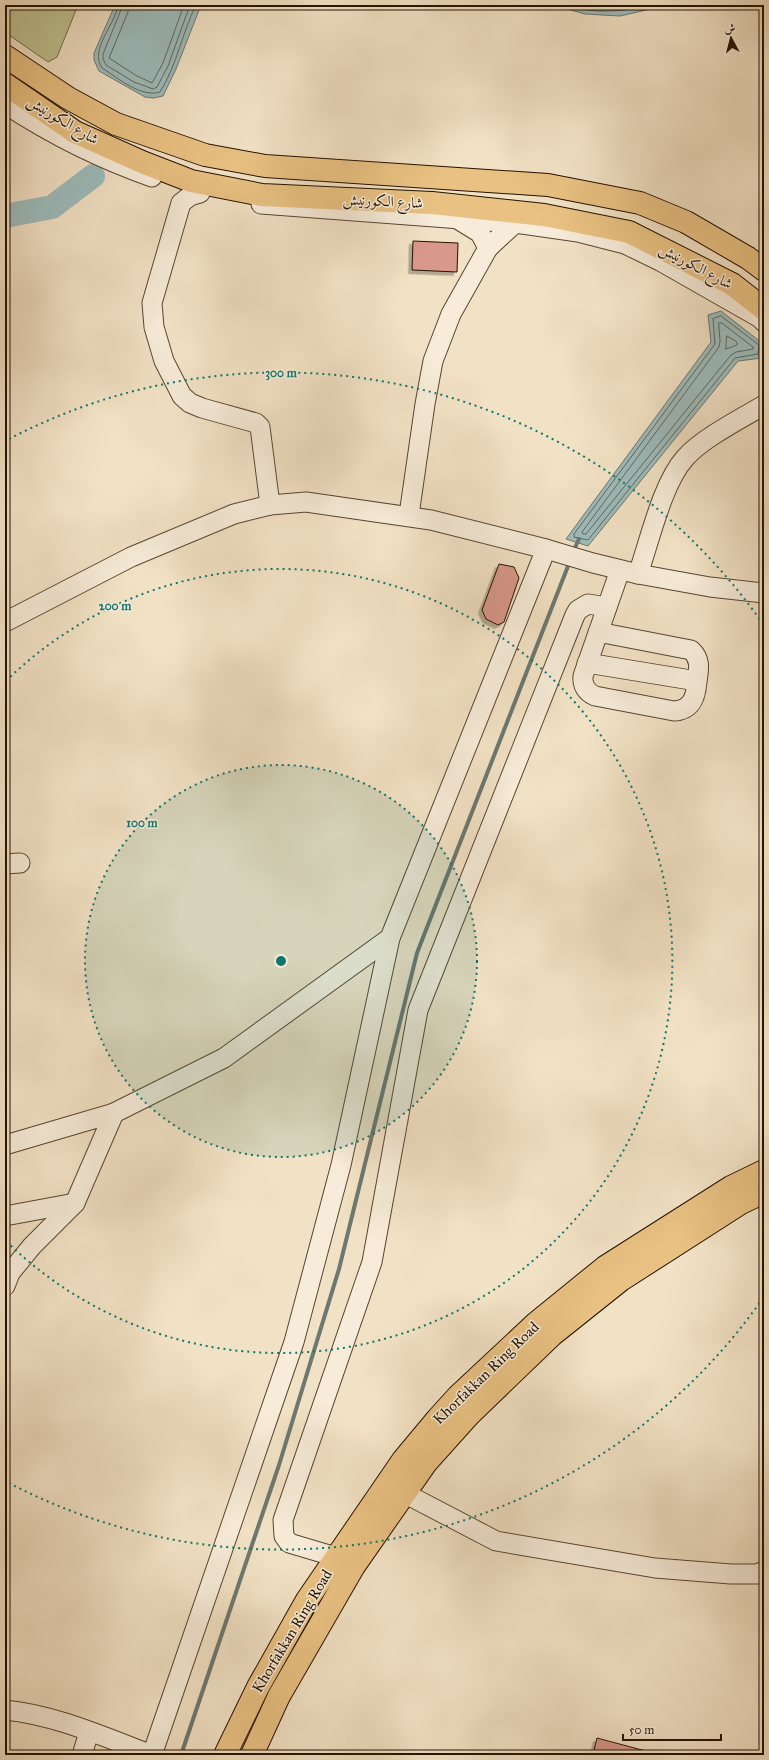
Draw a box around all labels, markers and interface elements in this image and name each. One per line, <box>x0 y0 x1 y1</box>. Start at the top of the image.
north arrow <box>711 18 751 58</box>
text: ش <box>724 21 736 36</box>
street label: شارع الكورنيش <box>22 92 102 152</box>
street label: شارع الكورنيش <box>342 190 424 216</box>
street label: شارع الكورنيش <box>654 239 736 296</box>
text: 300 m <box>265 366 298 381</box>
text: 200 m <box>99 599 132 613</box>
text: 100 m <box>126 816 159 830</box>
centre of rings <box>274 954 288 968</box>
street label: Khorfakkan Ring Road <box>429 1318 543 1428</box>
street label: Khorfakkan Ring Road <box>248 1566 336 1696</box>
scale bar <box>623 1716 721 1742</box>
text: 50 m <box>629 1723 654 1737</box>

